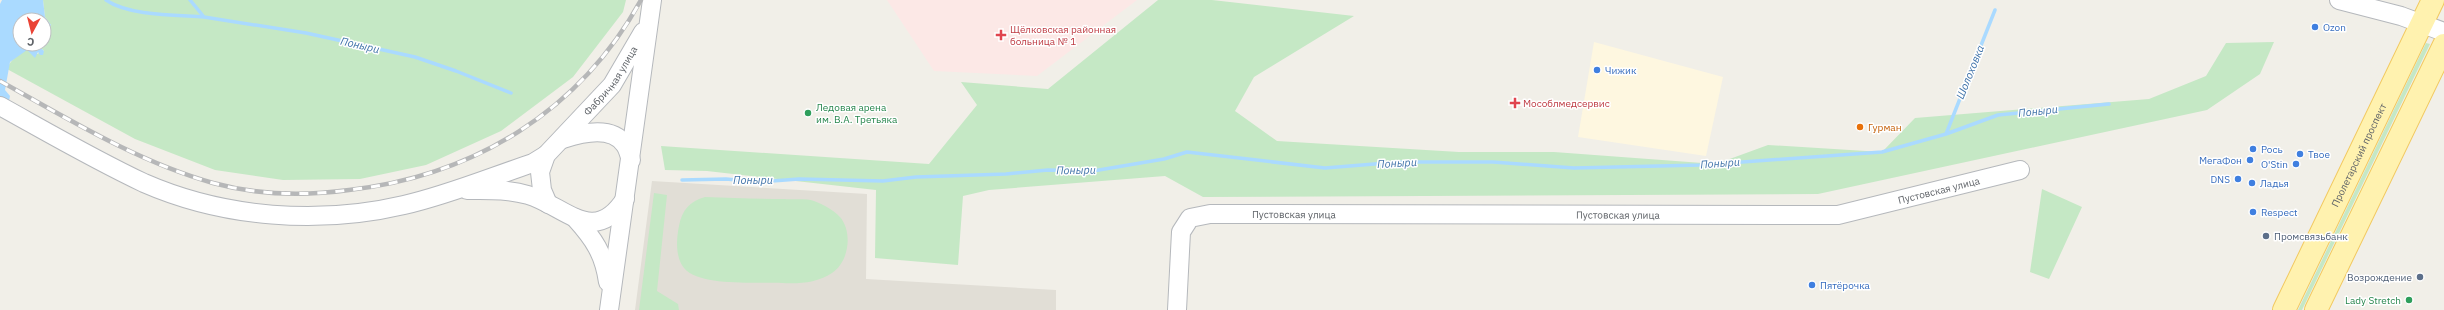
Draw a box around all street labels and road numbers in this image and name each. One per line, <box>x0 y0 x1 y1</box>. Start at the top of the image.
street label: Фабричная улица <box>580 43 640 118</box>
street label: Пролетарский проспект <box>2328 101 2389 209</box>
street label: Пустовская улица <box>1897 174 1982 206</box>
street label: Пустовская улица <box>1252 208 1336 221</box>
street label: Пустовская улица <box>1576 208 1660 221</box>

